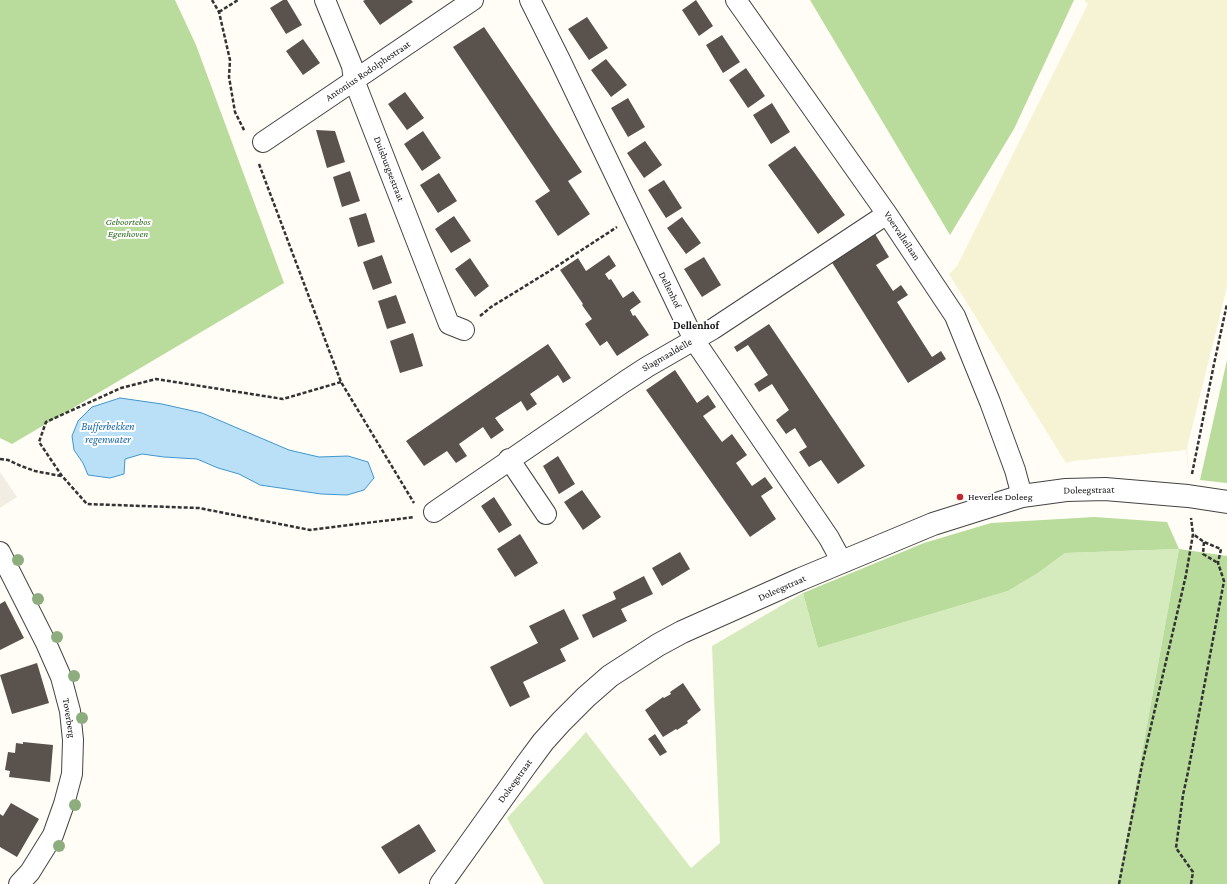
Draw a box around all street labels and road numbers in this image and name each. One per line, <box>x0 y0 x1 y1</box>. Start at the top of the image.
street label: Antonius Rodolphestraat <box>323 38 413 104</box>
street label: Duisburgsestraat <box>371 135 407 203</box>
street label: Voervalleilaan <box>881 209 923 263</box>
street label: Dellenhof <box>656 270 684 310</box>
street label: Slagmaaldelle <box>640 336 694 374</box>
street label: Doleegstraat <box>1063 484 1115 496</box>
street label: Doleegstraat <box>756 572 808 604</box>
street label: Toverberg <box>60 697 78 739</box>
street label: Doleegstraat <box>495 757 535 805</box>

